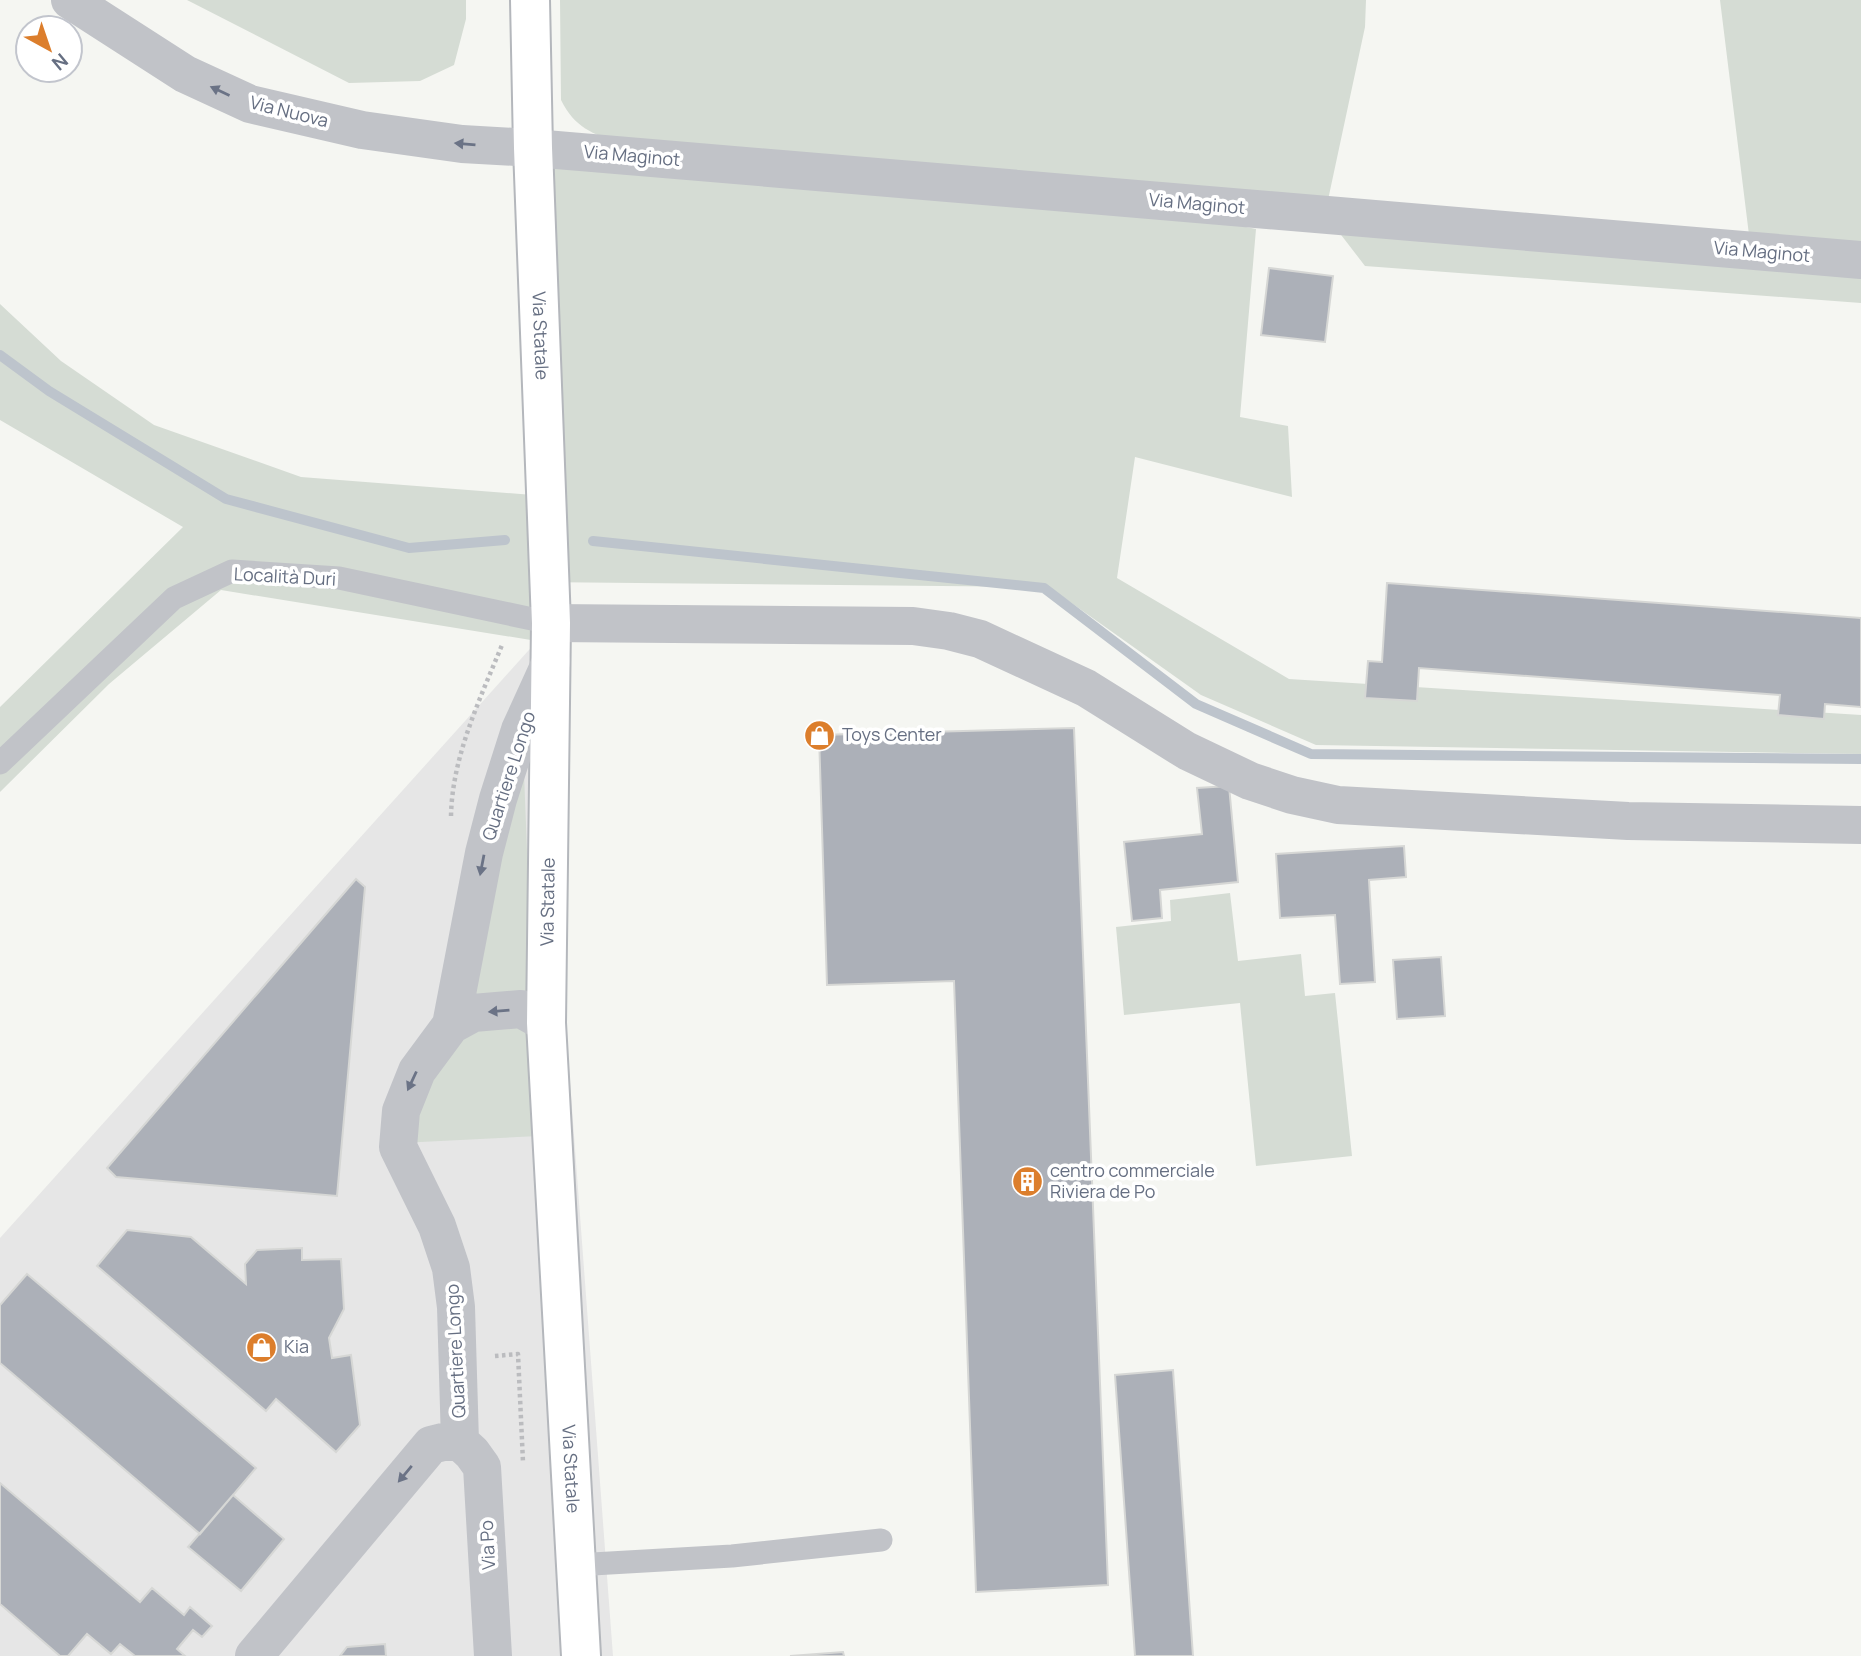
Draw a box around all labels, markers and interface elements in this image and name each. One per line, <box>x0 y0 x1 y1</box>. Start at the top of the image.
north arrow <box>14 14 84 84</box>
text: N <box>46 48 74 76</box>
one-way arrow <box>210 85 230 96</box>
street label: Via Nuova <box>247 90 331 132</box>
one-way arrow <box>454 138 476 149</box>
street label: Via Maginot <box>583 139 681 171</box>
street label: Via Maginot <box>1148 187 1246 219</box>
street label: Via Maginot <box>1713 235 1811 267</box>
street label: Via Statale <box>527 291 555 381</box>
street label: Località Duri <box>233 561 337 591</box>
street label: Quartiere Longo <box>476 708 540 843</box>
shop icon: Toys Center <box>802 718 836 752</box>
place label: Toys Center <box>842 722 942 746</box>
one-way arrow <box>476 854 487 876</box>
street label: Via Statale <box>534 858 560 946</box>
one-way arrow <box>488 1006 510 1017</box>
one-way arrow <box>407 1071 418 1091</box>
place label: centro commerciale Riviera de Po <box>1050 1158 1215 1203</box>
building icon: centro commerciale Riviera de Po <box>1010 1164 1044 1198</box>
street label: Quartiere Longo <box>440 1283 471 1419</box>
shop icon: Kia <box>244 1330 278 1364</box>
place label: Kia <box>284 1334 309 1358</box>
street label: Via Statale <box>557 1424 586 1514</box>
one-way arrow <box>398 1466 413 1483</box>
street label: Via Po <box>474 1520 500 1571</box>

